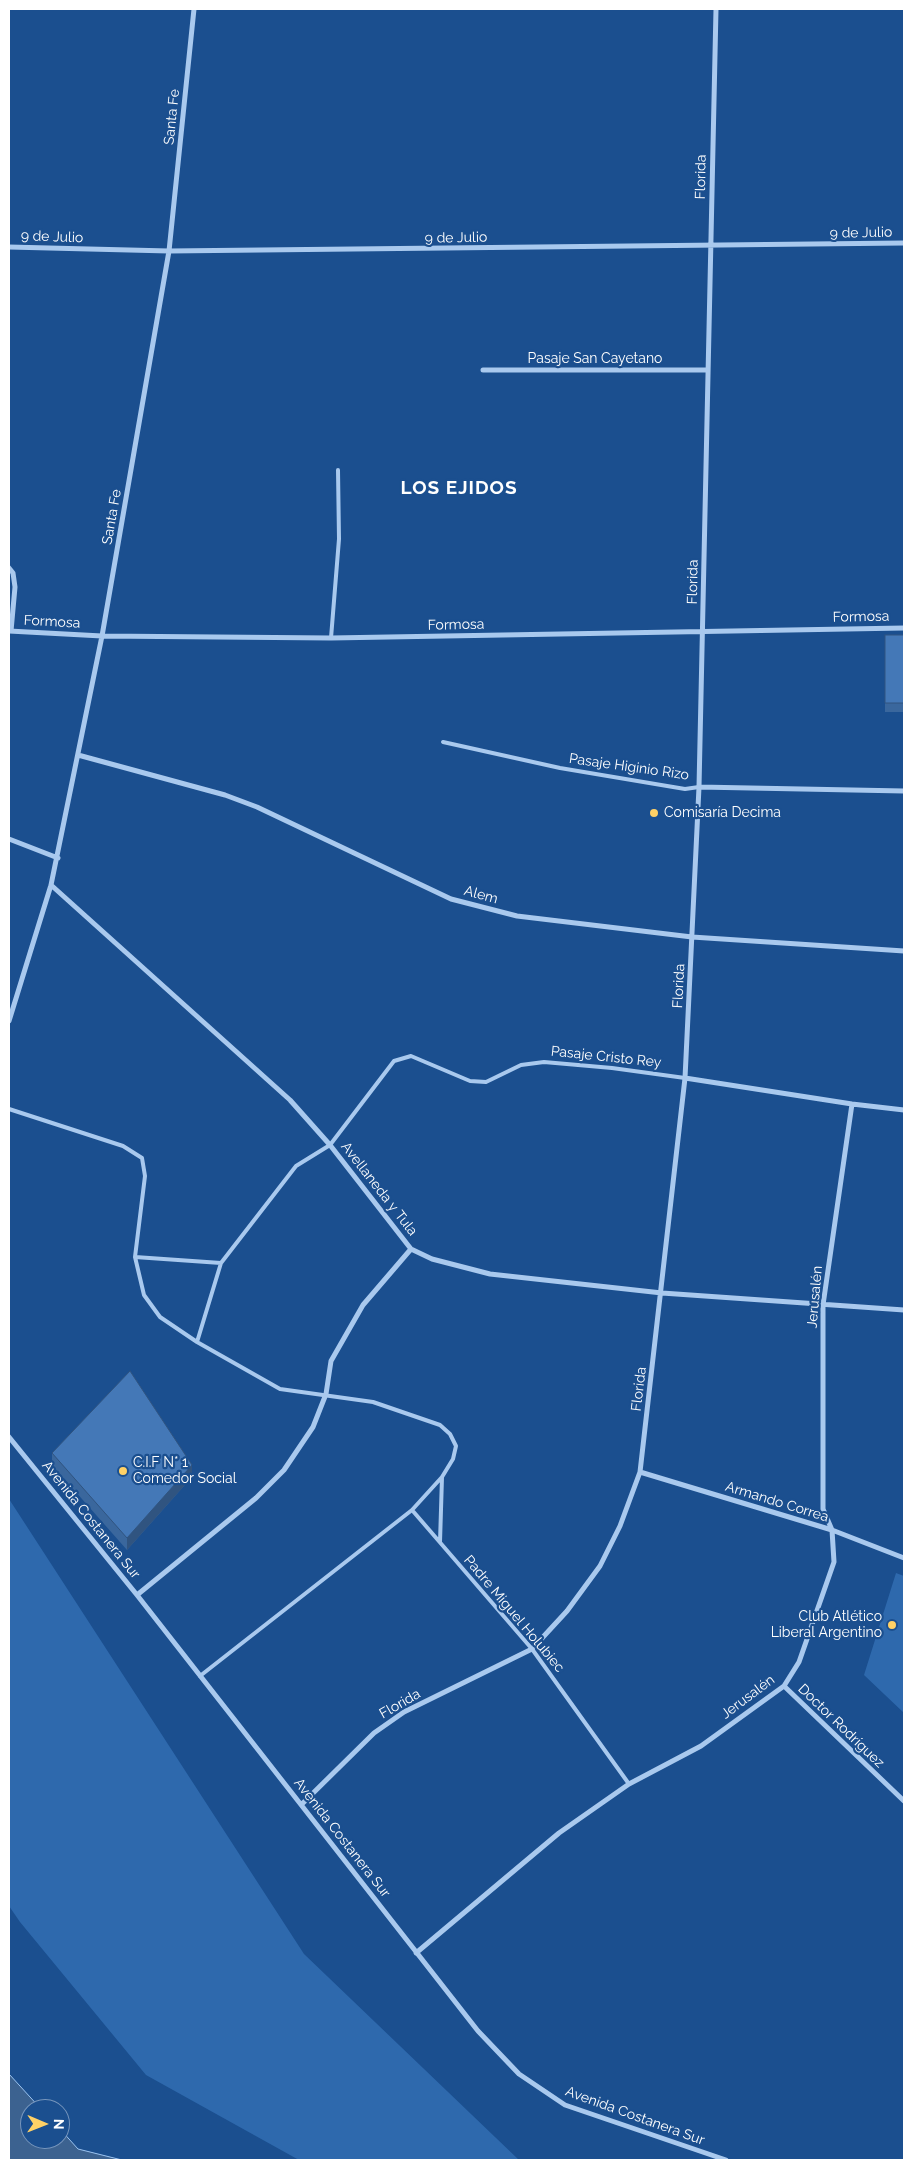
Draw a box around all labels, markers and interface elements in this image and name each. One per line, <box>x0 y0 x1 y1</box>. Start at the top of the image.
street label: Santa Fe <box>161 88 183 146</box>
street label: Florida <box>692 155 710 199</box>
street label: 9 de Julio <box>830 224 892 242</box>
street label: 9 de Julio <box>21 228 83 246</box>
street label: 9 de Julio <box>425 229 487 247</box>
street label: Pasaje San Cayetano <box>528 351 662 367</box>
district label: LOS EJIDOS <box>399 477 519 499</box>
street label: Santa Fe <box>99 488 125 546</box>
street label: Florida <box>684 560 702 604</box>
street label: Formosa <box>833 608 889 626</box>
street label: Formosa <box>23 612 81 632</box>
street label: Formosa <box>428 616 484 634</box>
street label: Pasaje Higinio Rizo <box>568 750 690 784</box>
place label: Comisaría Decima <box>664 805 781 821</box>
marker: Comisaría Decima <box>648 807 660 819</box>
street label: Alem <box>462 882 500 908</box>
street label: Florida <box>669 963 689 1009</box>
street label: Pasaje Cristo Rey <box>550 1043 662 1071</box>
street label: Avellaneda y Tula <box>337 1139 421 1239</box>
street label: Jerusalén <box>804 1265 826 1329</box>
street label: Florida <box>628 1366 650 1412</box>
place label: C.I.F N* 1 Comedor Social <box>133 1455 237 1488</box>
street label: Avenida Costanera Sur <box>38 1458 144 1582</box>
marker: C.I.F N* 1 Comedor Social <box>117 1465 129 1477</box>
street label: Armando Correa <box>723 1478 831 1526</box>
street label: Padre Miguel Holubiec <box>460 1552 568 1676</box>
place label: Club Atlético Liberal Argentino <box>771 1609 882 1641</box>
marker: Club Atlético Liberal Argentino <box>886 1619 898 1631</box>
street label: Jerusalén <box>718 1671 778 1723</box>
street label: Doctor Rodríguez <box>794 1681 888 1771</box>
street label: Florida <box>376 1686 424 1722</box>
street label: Avenida Costanera Sur <box>290 1775 394 1901</box>
street label: Avenida Costanera Sur <box>563 2083 707 2149</box>
north arrow <box>20 2099 70 2149</box>
text: N <box>51 2119 67 2130</box>

